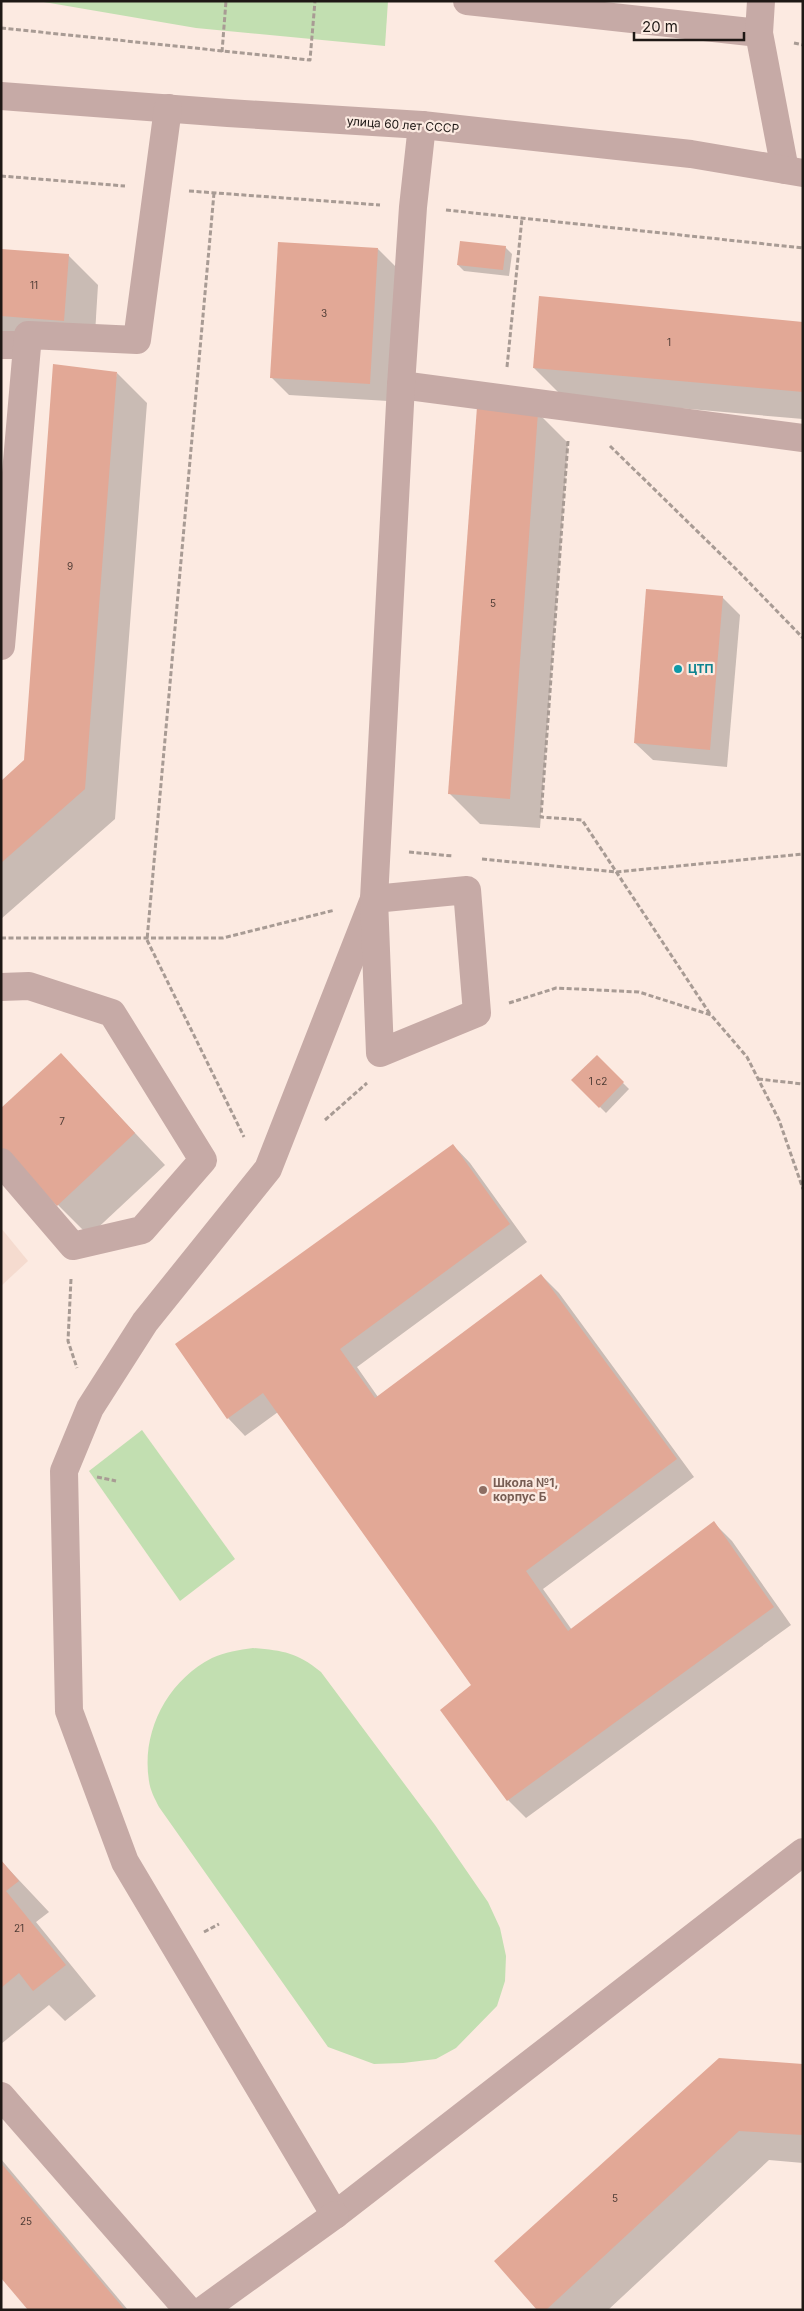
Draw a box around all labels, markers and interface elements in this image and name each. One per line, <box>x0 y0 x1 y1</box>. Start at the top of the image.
scale bar <box>634 10 744 42</box>
text: 20 m <box>642 17 678 36</box>
street label: улица 60 лет СССР <box>346 113 460 136</box>
house number: 11 <box>30 279 38 291</box>
house number: 3 <box>321 307 327 319</box>
house number: 1 <box>667 336 671 348</box>
house number: 9 <box>67 560 73 572</box>
house number: 5 <box>490 597 496 609</box>
place label: ЦТП <box>688 661 713 676</box>
marker: ЦТП <box>672 663 684 675</box>
house number: 1 с2 <box>589 1075 607 1087</box>
house number: 7 <box>59 1115 65 1127</box>
place label: Школа №1, корпус Б <box>493 1475 558 1504</box>
marker: Школа №1, корпус Б <box>477 1484 489 1496</box>
house number: 21 <box>14 1922 24 1934</box>
house number: 5 <box>612 2192 618 2204</box>
house number: 25 <box>20 2215 32 2227</box>

